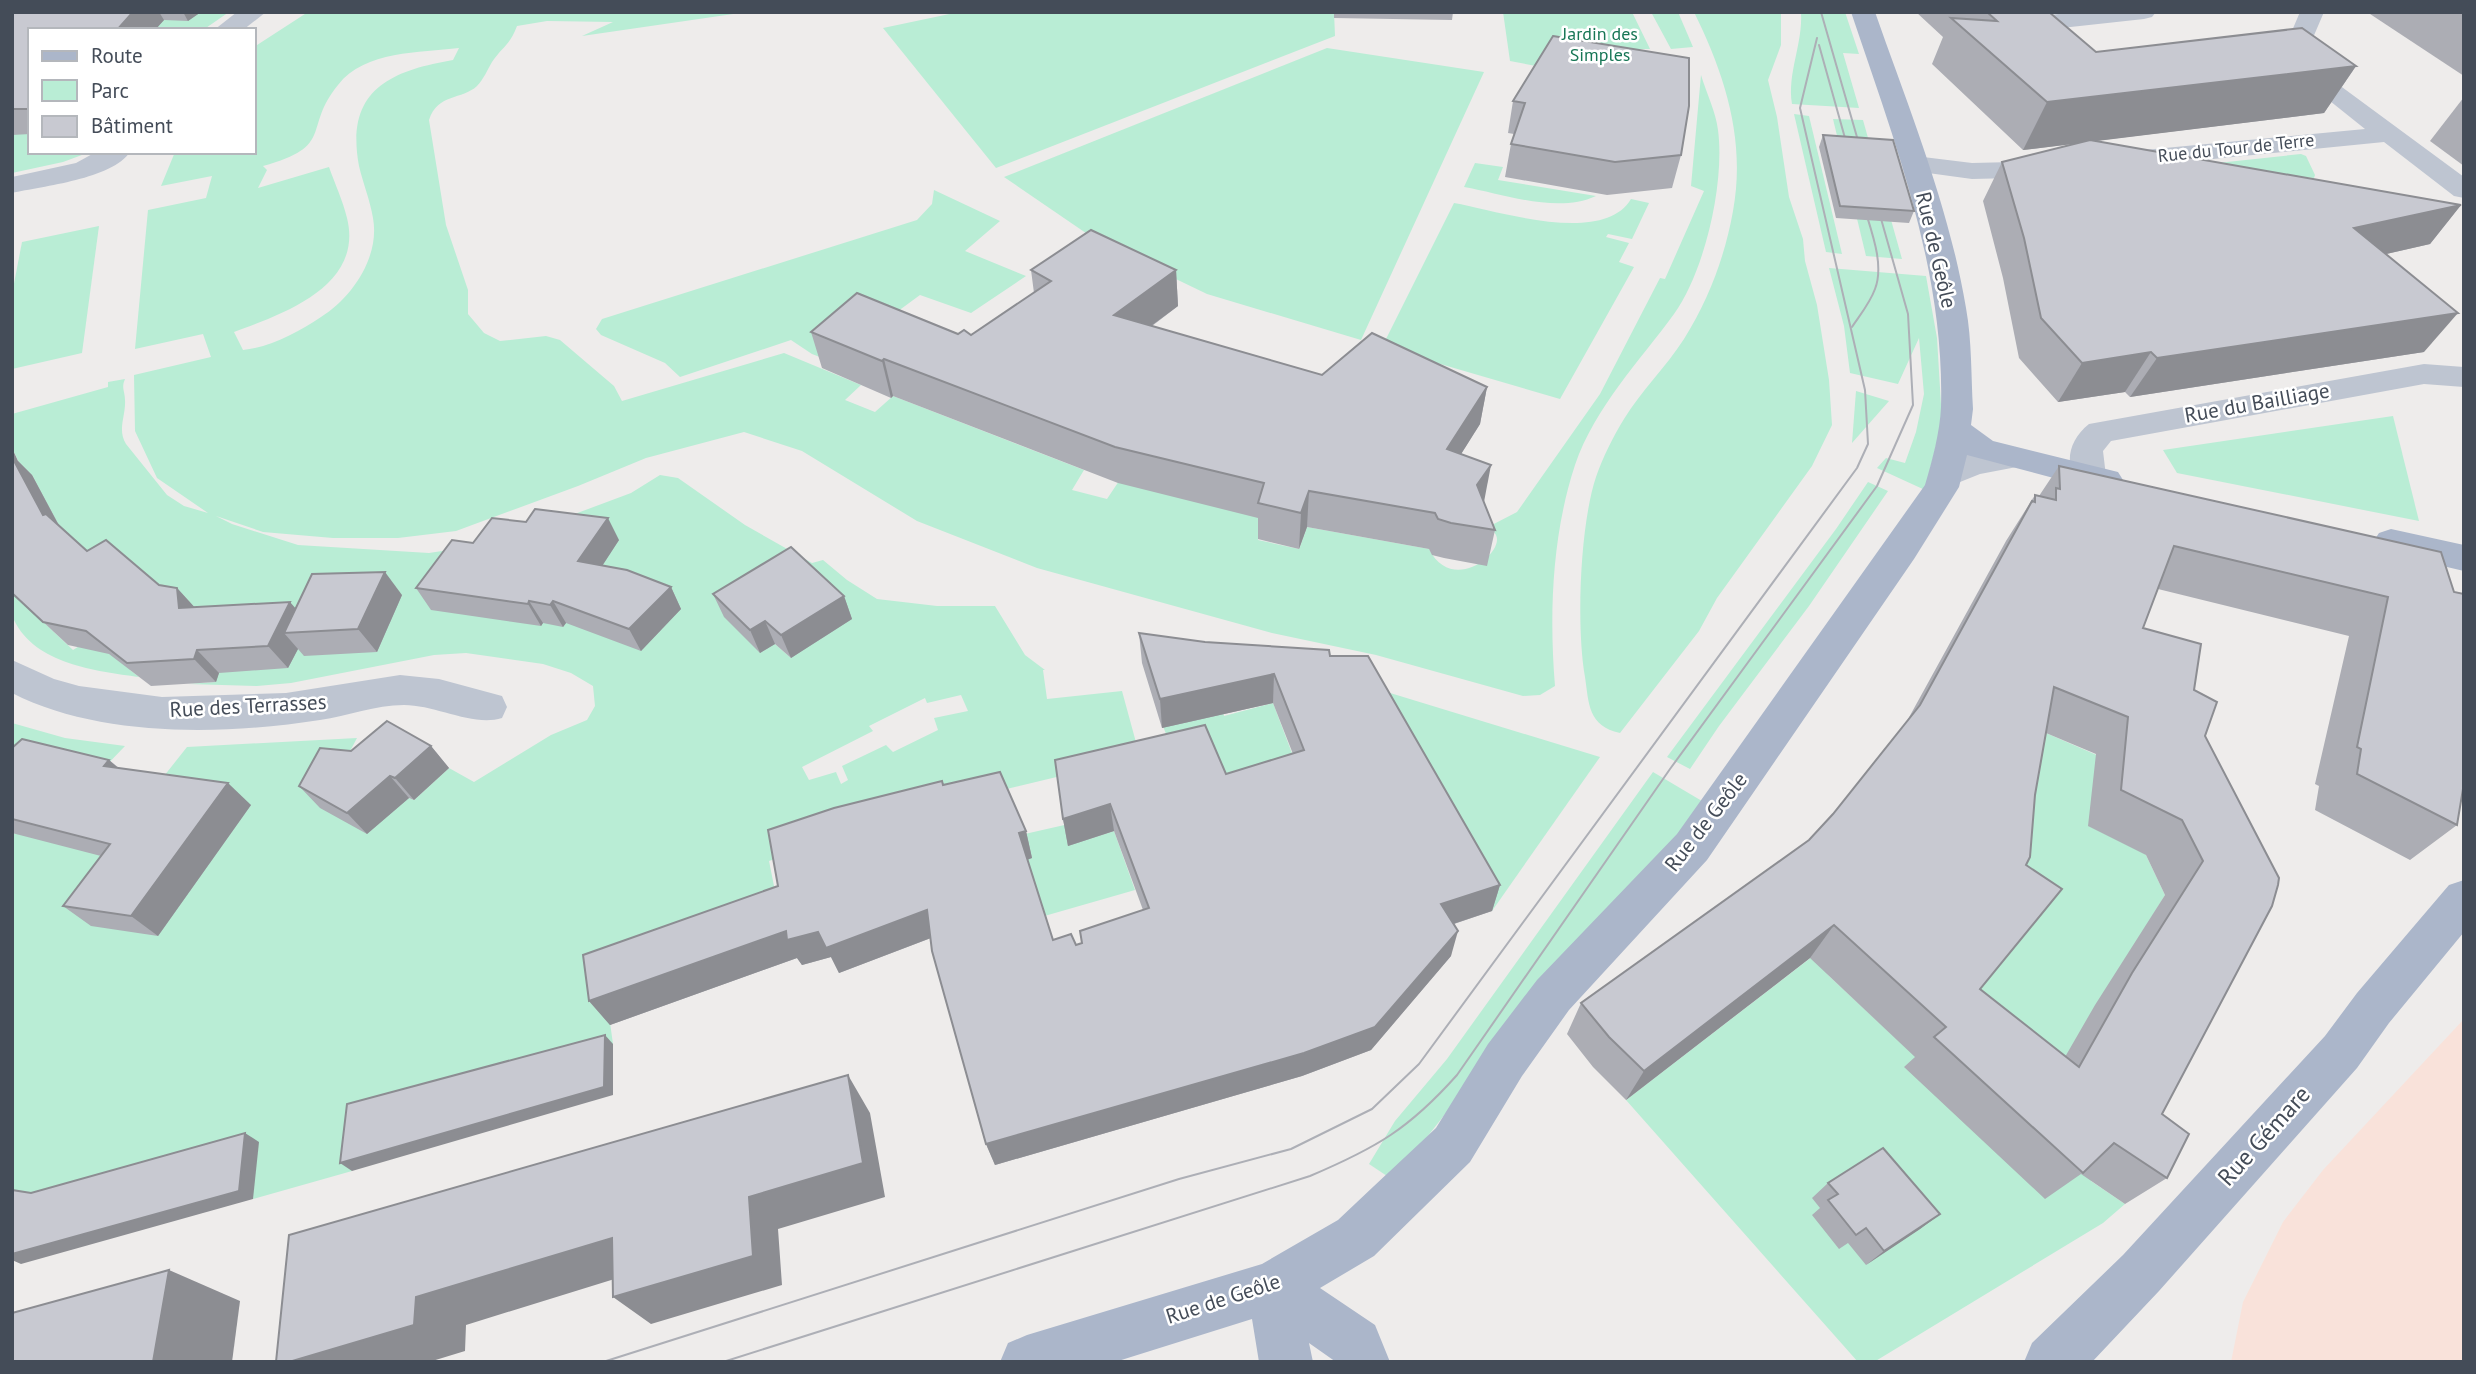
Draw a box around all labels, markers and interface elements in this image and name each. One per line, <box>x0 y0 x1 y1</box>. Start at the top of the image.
park label: Jardin des Simples <box>1561 22 1638 66</box>
legend <box>28 28 256 154</box>
text: Route <box>91 42 143 69</box>
text: Parc <box>91 77 129 104</box>
text: Bâtiment <box>91 112 173 139</box>
street label: Rue du Tour de Terre <box>2157 128 2315 167</box>
street label: Rue de Geôle <box>1910 189 1963 311</box>
street label: Rue du Bailliage <box>2182 376 2331 429</box>
street label: Rue des Terrasses <box>169 688 327 723</box>
street label: Rue de Geôle <box>1658 767 1753 877</box>
street label: Rue Gémare <box>2211 1079 2317 1192</box>
street label: Rue de Geôle <box>1162 1267 1284 1330</box>

